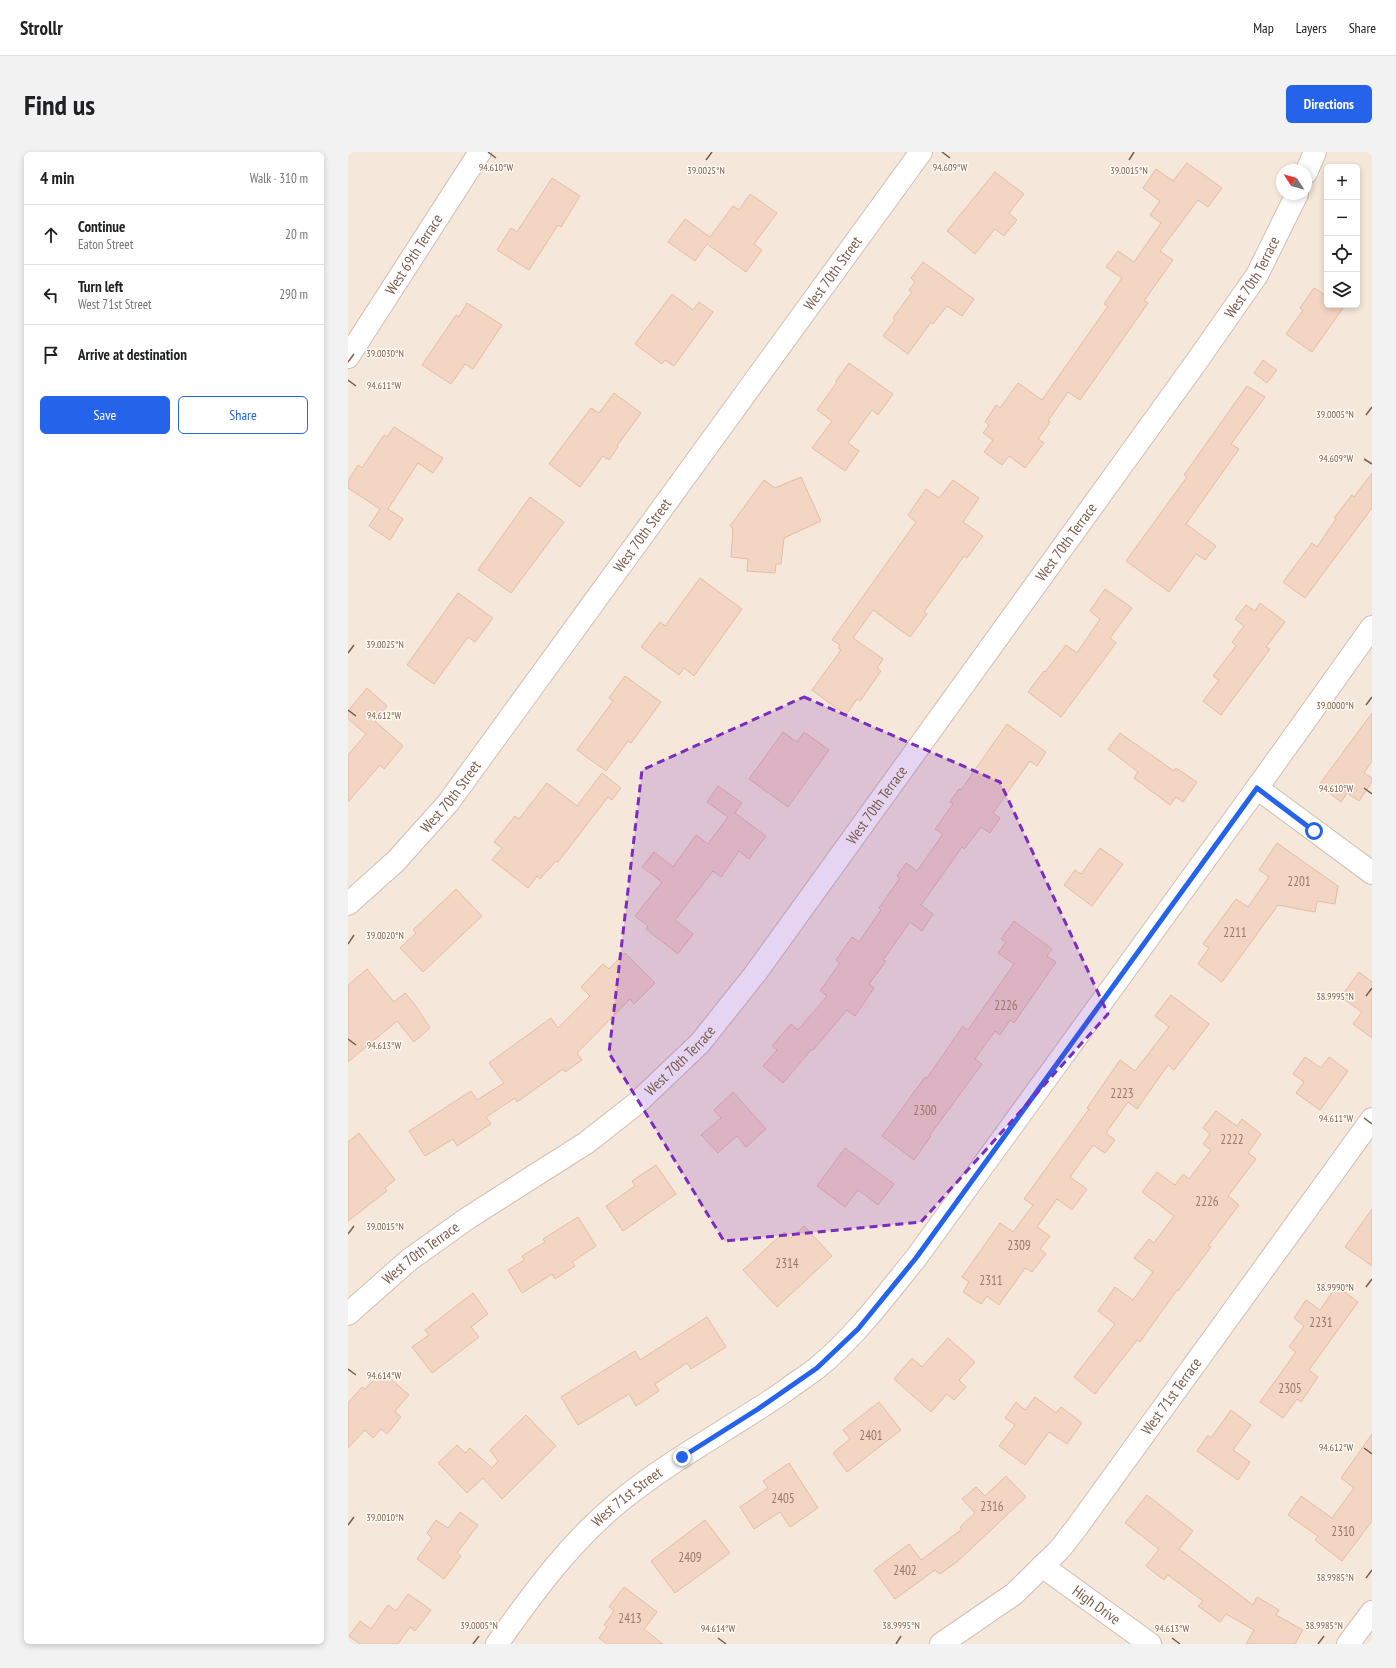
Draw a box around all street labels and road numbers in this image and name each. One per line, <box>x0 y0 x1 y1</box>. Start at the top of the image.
street label: West 69th Terrace <box>381 210 447 298</box>
street label: West 70th Street <box>799 232 866 314</box>
street label: West 70th Terrace <box>1220 233 1284 322</box>
street label: West 70th Street <box>609 495 675 576</box>
street label: West 70th Terrace <box>1031 499 1101 585</box>
street label: West 70th Street <box>416 757 485 836</box>
street label: West 70th Terrace <box>842 762 911 848</box>
street label: West 70th Terrace <box>641 1021 719 1100</box>
street label: West 70th Terrace <box>378 1217 463 1288</box>
street label: West 71st Terrace <box>1137 1354 1205 1438</box>
street label: West 71st Street <box>587 1463 666 1531</box>
street label: High Drive <box>1069 1581 1124 1629</box>

